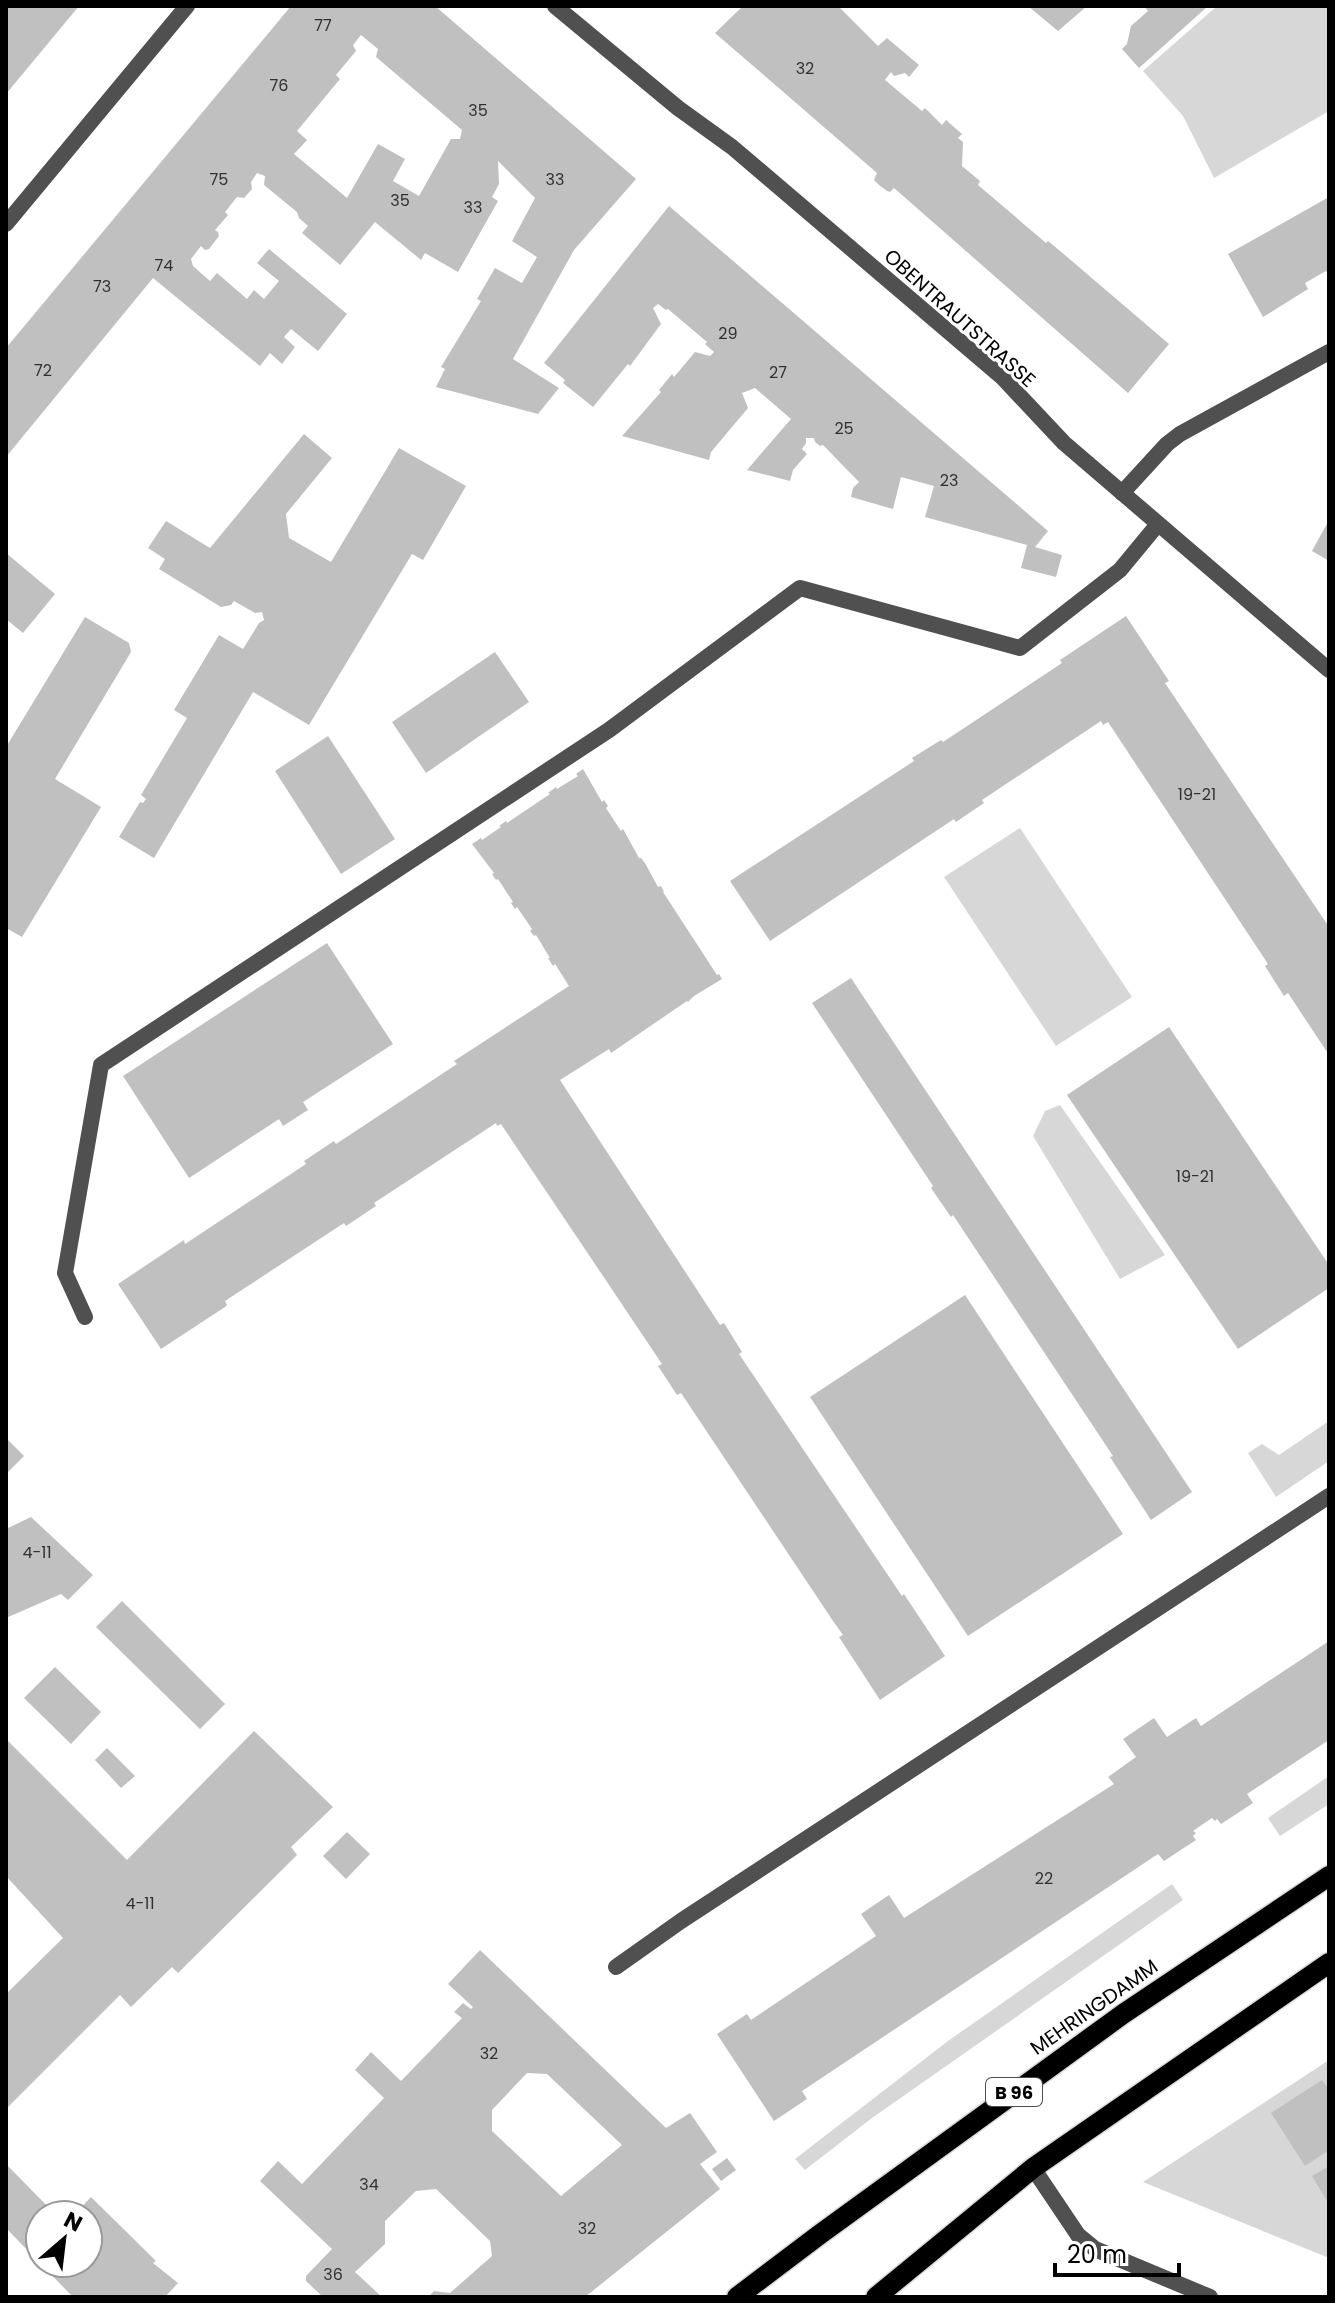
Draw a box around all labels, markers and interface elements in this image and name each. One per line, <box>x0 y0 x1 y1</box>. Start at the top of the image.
house number: 77 <box>314 14 332 37</box>
house number: 32 <box>796 57 814 80</box>
house number: 76 <box>270 74 288 97</box>
house number: 35 <box>468 99 488 122</box>
house number: 75 <box>210 168 228 191</box>
house number: 33 <box>546 168 564 191</box>
house number: 35 <box>390 189 410 212</box>
house number: 33 <box>464 196 482 219</box>
street label: OBENTRAUTSTRASSE <box>878 242 1042 394</box>
house number: 74 <box>155 254 173 277</box>
house number: 73 <box>93 275 111 298</box>
house number: 29 <box>718 322 738 345</box>
house number: 72 <box>34 359 52 382</box>
house number: 27 <box>769 361 787 384</box>
house number: 25 <box>834 417 854 440</box>
house number: 23 <box>940 469 958 492</box>
house number: 19-21 <box>1178 783 1216 806</box>
house number: 19-21 <box>1176 1165 1214 1188</box>
house number: 4-11 <box>22 1541 52 1564</box>
house number: 22 <box>1035 1867 1053 1890</box>
house number: 4-11 <box>125 1892 155 1915</box>
street label: MEHRINGDAMM <box>1024 1952 1164 2062</box>
house number: 32 <box>480 2042 498 2065</box>
road number: B 96 <box>986 2078 1042 2106</box>
house number: 34 <box>359 2173 379 2196</box>
north arrow <box>24 2199 104 2279</box>
text: N <box>59 2204 88 2239</box>
house number: 32 <box>578 2217 596 2240</box>
scale bar <box>1055 2227 1179 2277</box>
text: 20 m <box>1067 2238 1127 2271</box>
house number: 36 <box>323 2263 343 2286</box>

